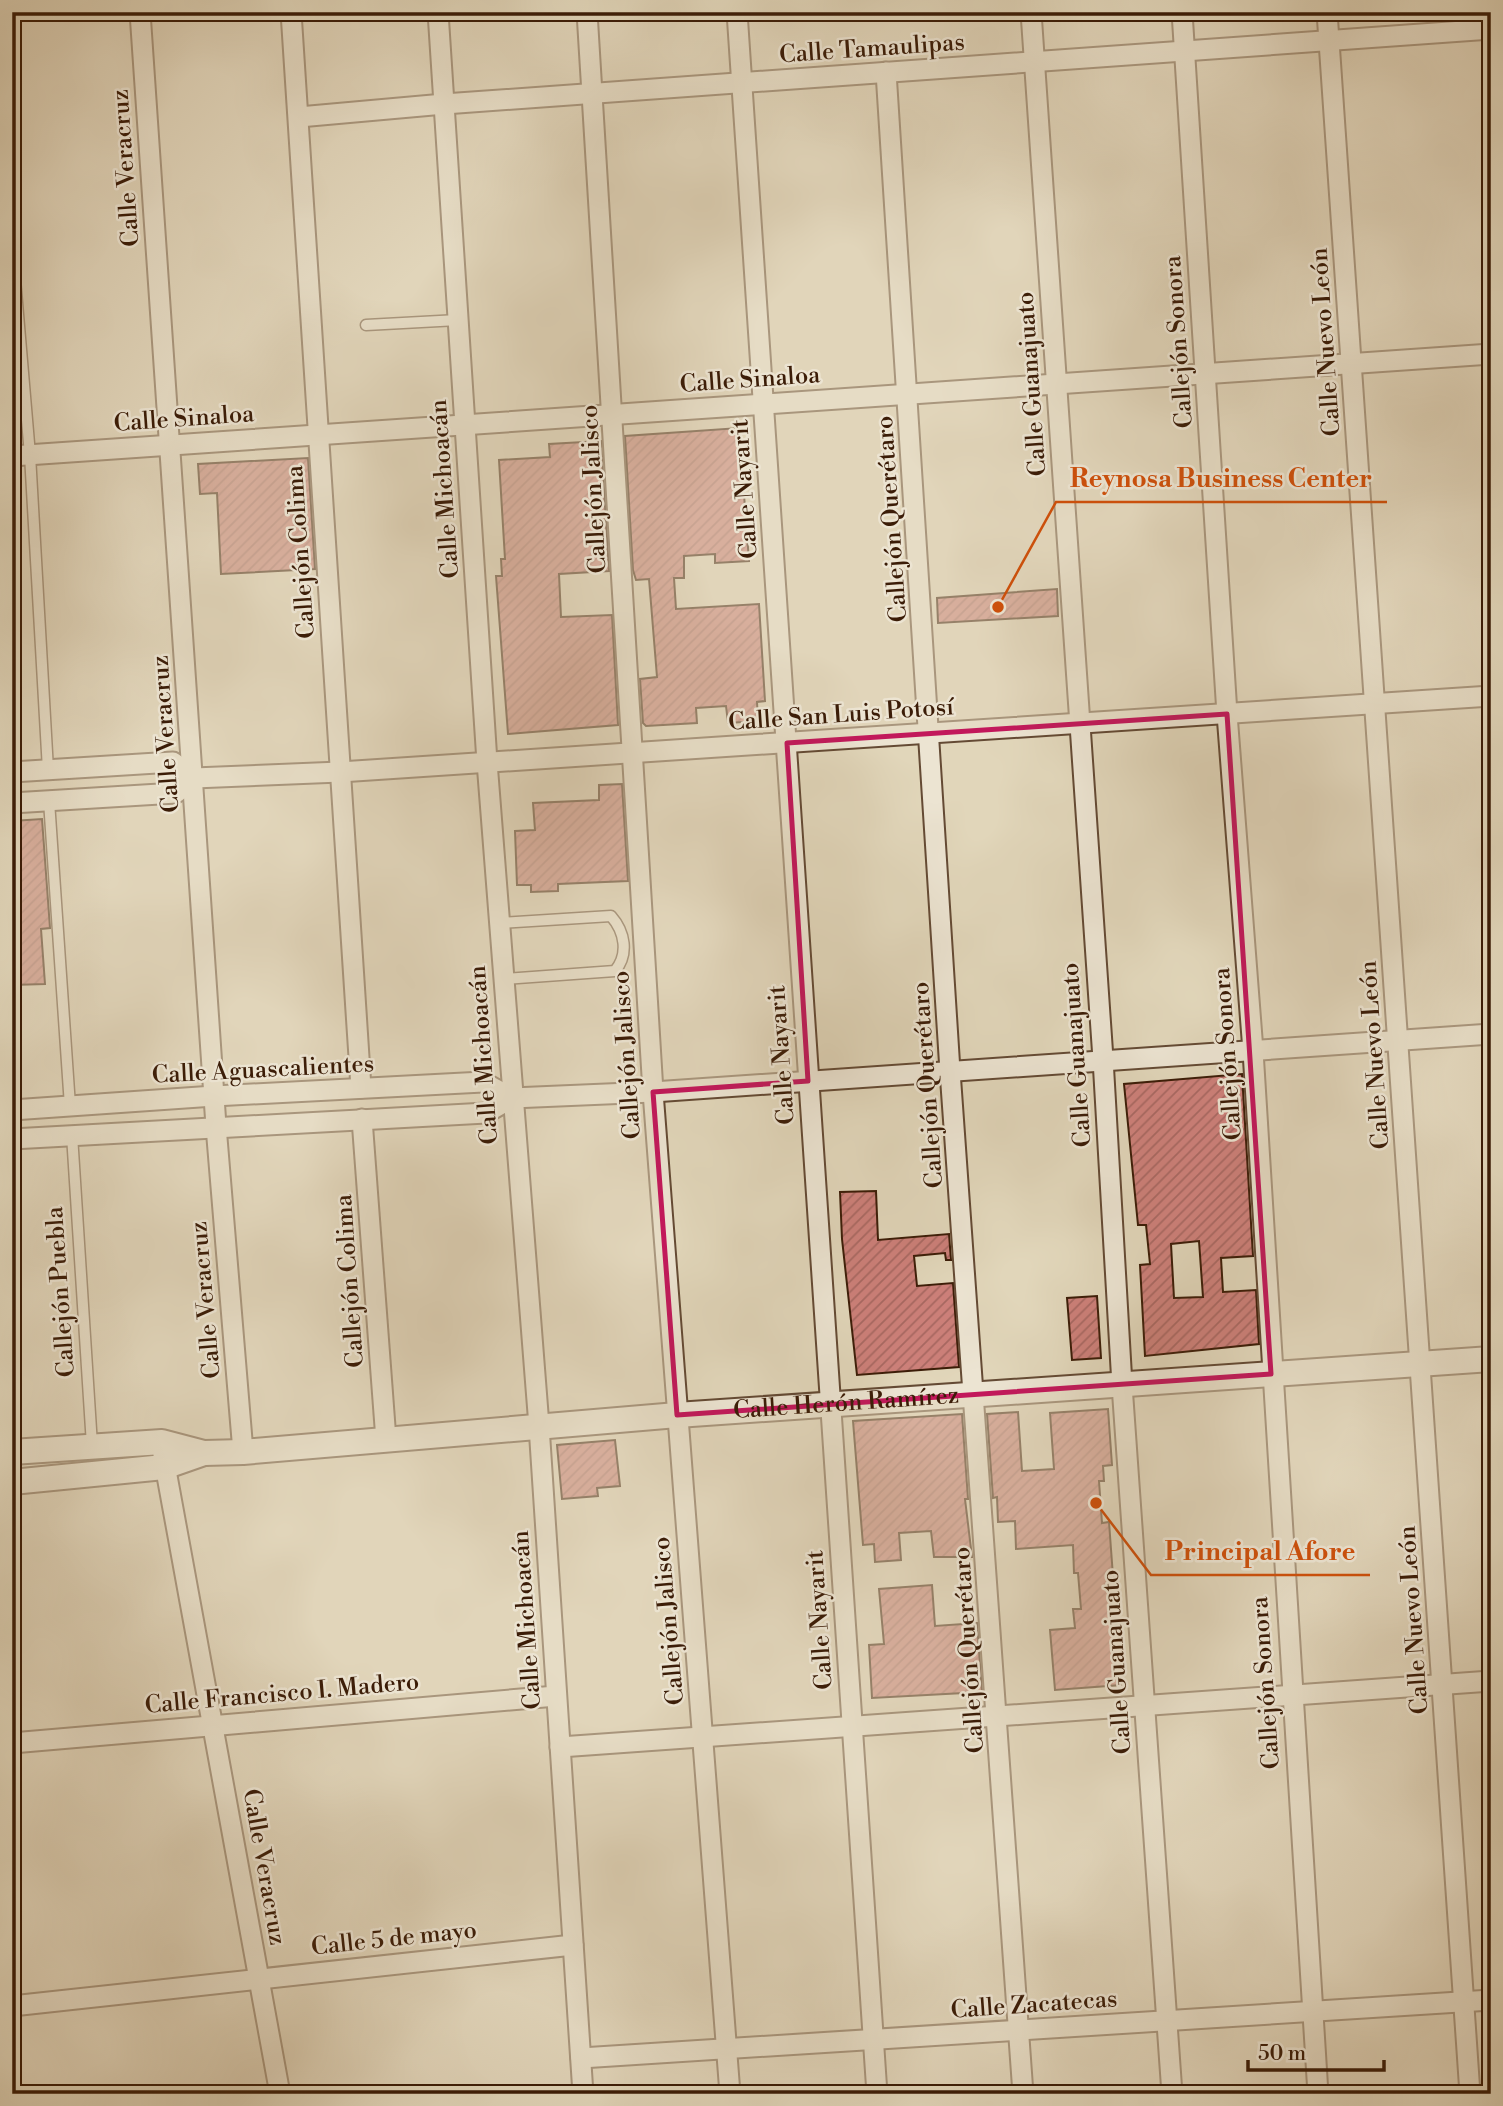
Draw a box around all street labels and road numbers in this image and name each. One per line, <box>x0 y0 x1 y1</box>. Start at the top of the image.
street label: Calle Tamaulipas <box>778 28 966 70</box>
street label: Calle Veracruz <box>106 88 146 248</box>
street label: Calle Nuevo León <box>1304 247 1348 437</box>
street label: Callejón Sonora <box>1158 254 1200 429</box>
street label: Calle Guanajuato <box>1011 291 1053 477</box>
street label: Calle Sinaloa <box>679 360 822 400</box>
street label: Calle Michoacán <box>424 398 466 580</box>
street label: Calle Sinaloa <box>113 399 256 439</box>
street label: Callejón Jalisco <box>575 404 613 574</box>
street label: Callejón Querétaro <box>870 415 914 623</box>
street label: Calle Nayarit <box>725 418 765 560</box>
street label: Callejón Colima <box>280 463 322 640</box>
street label: Calle Veracruz <box>146 654 186 814</box>
street label: Calle San Luis Potosí <box>727 692 956 738</box>
street label: Calle Nuevo León <box>1353 960 1397 1150</box>
street label: Calle Guanajuato <box>1056 962 1098 1148</box>
street label: Calle Michoacán <box>463 964 505 1146</box>
street label: Callejón Sonora <box>1207 966 1249 1141</box>
street label: Callejón Jalisco <box>606 970 648 1140</box>
street label: Callejón Querétaro <box>906 981 950 1189</box>
street label: Calle Nayarit <box>762 984 802 1126</box>
street label: Calle Aguascalientes <box>151 1049 375 1091</box>
street label: Callejón Colima <box>329 1192 371 1369</box>
street label: Callejón Puebla <box>40 1205 82 1378</box>
street label: Calle Veracruz <box>184 1220 228 1380</box>
street label: Calle Herón Ramírez <box>732 1381 960 1426</box>
street label: Calle Nuevo León <box>1392 1525 1436 1715</box>
street label: Calle Michoacán <box>506 1529 548 1711</box>
street label: Callejón Jalisco <box>647 1535 691 1707</box>
street label: Callejón Querétaro <box>947 1546 991 1754</box>
street label: Calle Nayarit <box>800 1549 840 1691</box>
street label: Calle Guanajuato <box>1096 1569 1138 1755</box>
street label: Callejón Sonora <box>1245 1595 1287 1770</box>
street label: Calle Francisco I. Madero <box>144 1667 420 1721</box>
street label: Calle Veracruz <box>236 1787 292 1947</box>
street label: Calle 5 de mayo <box>310 1915 478 1963</box>
street label: Calle Zacatecas <box>950 1984 1118 2026</box>

